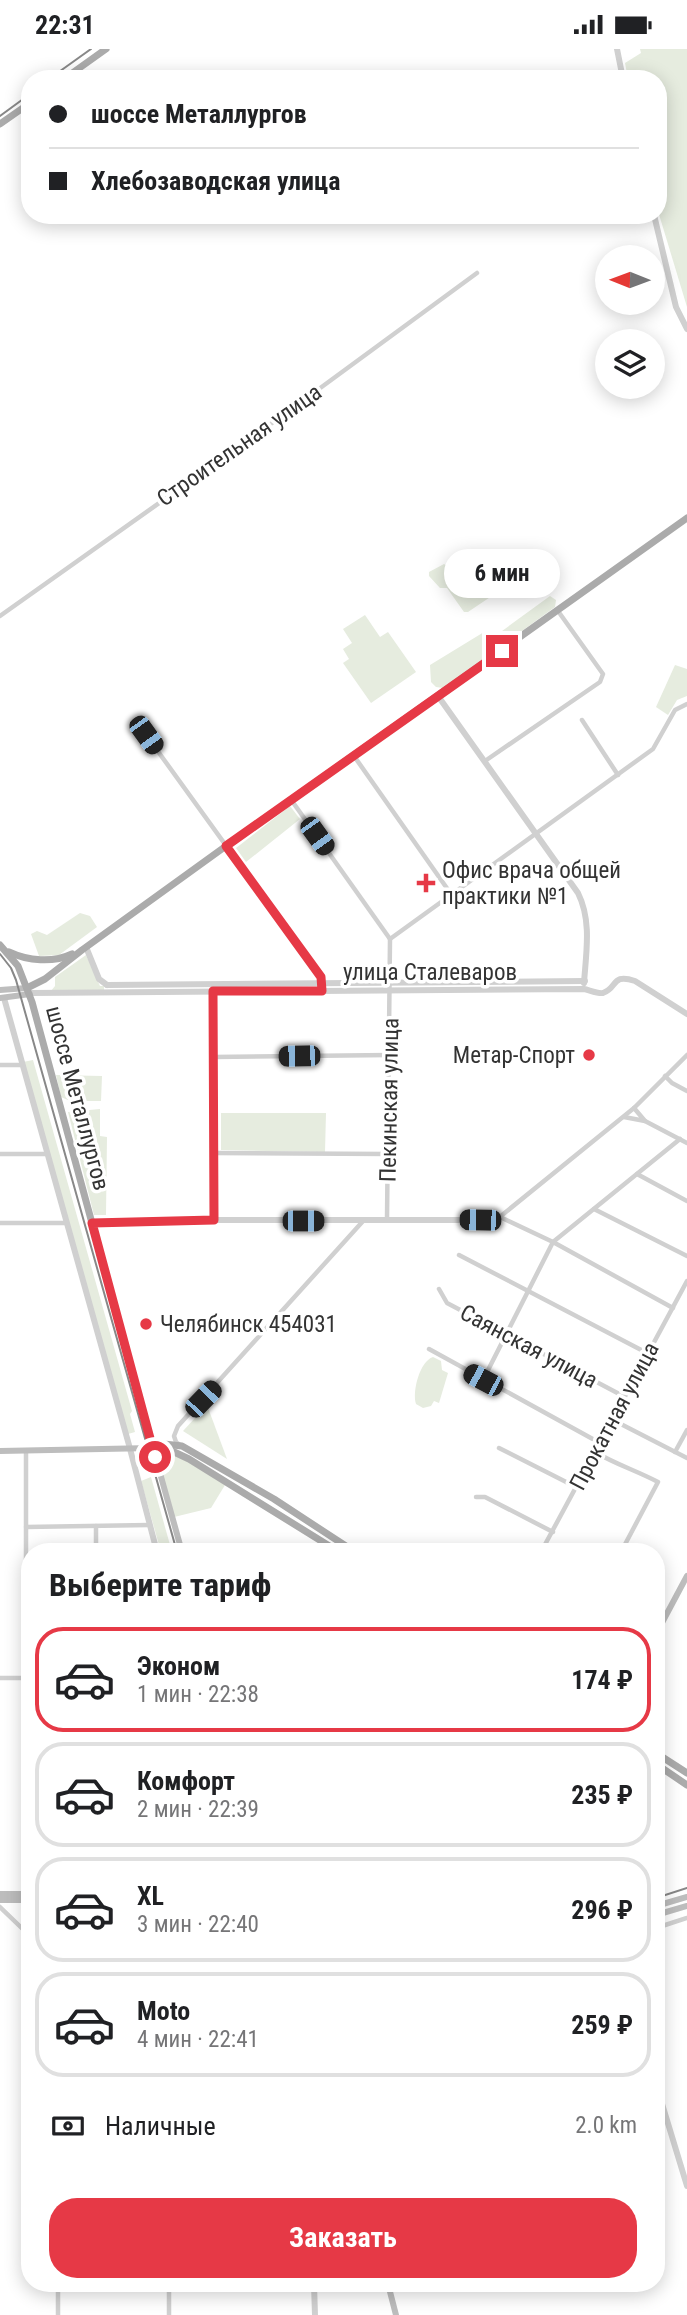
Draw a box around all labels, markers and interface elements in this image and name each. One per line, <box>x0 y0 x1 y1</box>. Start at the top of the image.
text: 22:31 <box>35 10 95 40</box>
text: шоссе Металлургов <box>91 99 307 129</box>
text: Хлебозаводская улица <box>91 166 340 196</box>
north arrow <box>595 245 665 315</box>
map controls <box>595 245 665 399</box>
button: layers <box>595 329 665 399</box>
street label: Строительная улица <box>152 379 327 512</box>
callout: 6 мин <box>444 549 560 599</box>
text: 6 мин <box>474 560 530 587</box>
route end <box>486 635 518 667</box>
car <box>126 712 167 758</box>
car <box>297 813 338 859</box>
place label: Офис врача общей практики №1 <box>442 857 621 910</box>
marker: Офис врача общей практики №1 <box>416 873 436 893</box>
street label: улица Сталеваров <box>343 959 517 986</box>
street label: шоссе Металлургов <box>40 1003 115 1193</box>
street label: Пекинская улица <box>375 1018 404 1182</box>
place label: Метар-Спорт <box>453 1042 575 1069</box>
car <box>278 1045 321 1067</box>
marker: Метар-Спорт <box>581 1047 597 1063</box>
car <box>459 1209 502 1231</box>
car <box>283 1211 325 1232</box>
street label: Саянская улица <box>456 1299 602 1394</box>
place label: Челябинск 454031 <box>160 1311 337 1338</box>
marker: Челябинск 454031 <box>138 1316 154 1332</box>
street label: Прокатная улица <box>564 1338 665 1495</box>
car <box>460 1361 507 1399</box>
car <box>181 1377 226 1421</box>
route start <box>139 1441 171 1473</box>
text: Выберите тариф <box>49 1566 271 1604</box>
icon: car <box>53 1648 116 1711</box>
text: Эконом <box>137 1651 220 1681</box>
text: 174 ₽ <box>571 1665 633 1695</box>
text: 1 мин · 22:38 <box>137 1681 259 1708</box>
icon: car <box>53 1763 116 1826</box>
text: Комфорт <box>137 1766 235 1796</box>
text: 235 ₽ <box>571 1780 633 1810</box>
text: 2 мин · 22:39 <box>137 1796 259 1823</box>
icon: car <box>53 1878 116 1941</box>
text: XL <box>137 1881 164 1911</box>
text: 296 ₽ <box>571 1895 633 1925</box>
text: 3 мин · 22:40 <box>137 1911 259 1938</box>
icon: car <box>53 1993 116 2056</box>
text: Moto <box>137 1996 190 2026</box>
text: 259 ₽ <box>571 2010 633 2040</box>
text: 4 мин · 22:41 <box>137 2026 259 2053</box>
icon: cash <box>49 2107 87 2145</box>
text: Наличные <box>105 2111 216 2141</box>
text: 2.0 km <box>575 2112 637 2139</box>
button: Заказать <box>49 2198 637 2278</box>

